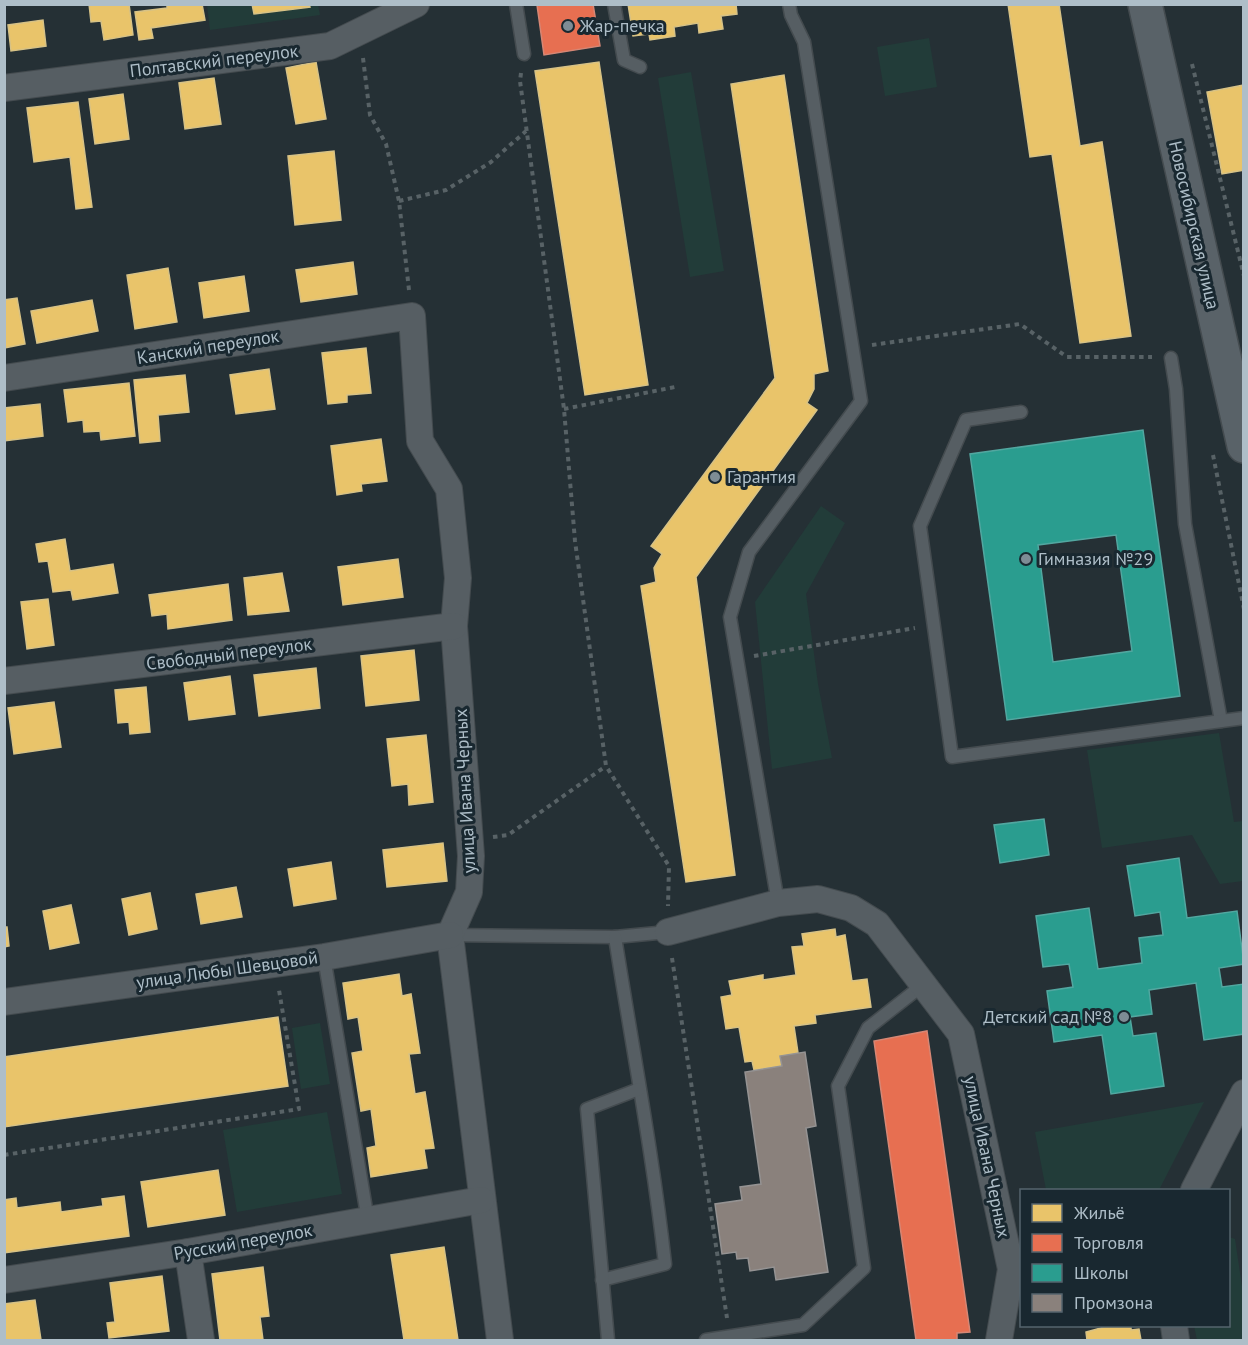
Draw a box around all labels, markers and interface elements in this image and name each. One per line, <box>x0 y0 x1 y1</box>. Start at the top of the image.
place label: Жар-печка <box>579 14 665 37</box>
marker: Жар-печка <box>561 19 575 33</box>
street label: Полтавский переулок <box>128 39 300 82</box>
street label: Новосибирская улица <box>1164 138 1225 311</box>
street label: Канский переулок <box>135 324 281 369</box>
place label: Гарантия <box>727 465 796 488</box>
marker: Гарантия <box>708 470 722 484</box>
place label: Гимназия №29 <box>1038 547 1153 570</box>
marker: Гимназия №29 <box>1019 552 1033 566</box>
street label: Свободный переулок <box>145 632 314 675</box>
street label: улица Ивана Черных <box>449 708 480 874</box>
street label: улица Любы Шевцовой <box>135 945 319 994</box>
place label: Детский сад №8 <box>983 1005 1112 1028</box>
marker: Детский сад №8 <box>1117 1010 1131 1024</box>
street label: улица Ивана Черных <box>959 1074 1016 1240</box>
legend <box>1020 1189 1230 1327</box>
text: Жильё <box>1073 1201 1125 1224</box>
street label: Русский переулок <box>172 1218 314 1265</box>
text: Торговля <box>1074 1231 1144 1254</box>
text: Школы <box>1074 1261 1129 1284</box>
text: Промзона <box>1074 1291 1153 1314</box>

